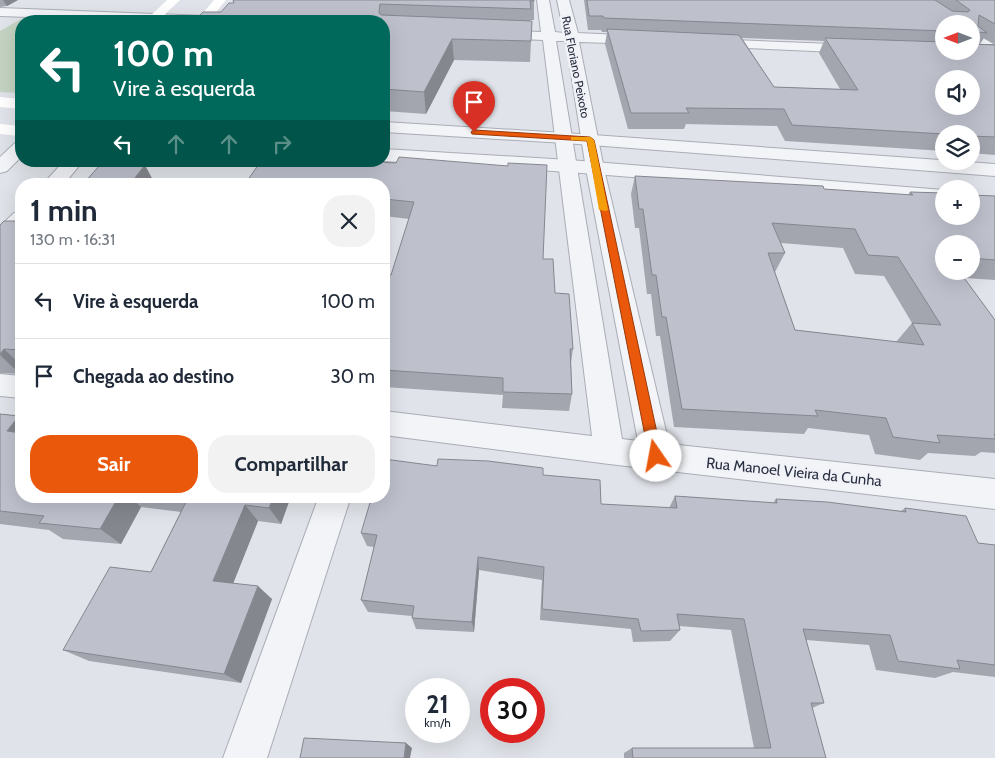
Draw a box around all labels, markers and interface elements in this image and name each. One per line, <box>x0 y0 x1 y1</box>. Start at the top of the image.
street label: Rua Floriano Peixoto <box>559 15 593 120</box>
north arrow <box>935 15 980 60</box>
map controls <box>935 15 980 280</box>
text: 100 m <box>113 32 214 75</box>
icon: left <box>30 35 95 100</box>
button: sound <box>935 70 980 115</box>
text: Vire à esquerda <box>113 75 255 102</box>
pin <box>453 81 495 132</box>
icon: arrive <box>460 88 488 116</box>
button: layers <box>935 125 980 170</box>
icon: left <box>109 130 137 158</box>
icon: ahead <box>162 130 190 158</box>
icon: ahead <box>215 130 243 158</box>
icon: right <box>268 130 296 158</box>
button: + <box>935 180 980 225</box>
text: 1 min <box>30 192 98 229</box>
button: close <box>323 195 375 247</box>
text: 130 m · 16:31 <box>30 230 115 249</box>
button: − <box>935 235 980 280</box>
icon: left <box>30 287 58 315</box>
text: Vire à esquerda <box>73 290 199 313</box>
text: 100 m <box>321 290 375 313</box>
icon: arrive <box>30 362 58 390</box>
text: Chegada ao destino <box>73 365 234 388</box>
text: 30 m <box>331 365 375 388</box>
position arrow <box>629 429 681 481</box>
button: Sair <box>30 435 198 493</box>
button: Compartilhar <box>208 435 375 493</box>
street label: Rua Manoel Vieira da Cunha <box>705 454 883 490</box>
speed limit sign: 30 <box>480 678 545 743</box>
text: 21 <box>426 689 449 719</box>
text: km/h <box>424 715 451 730</box>

